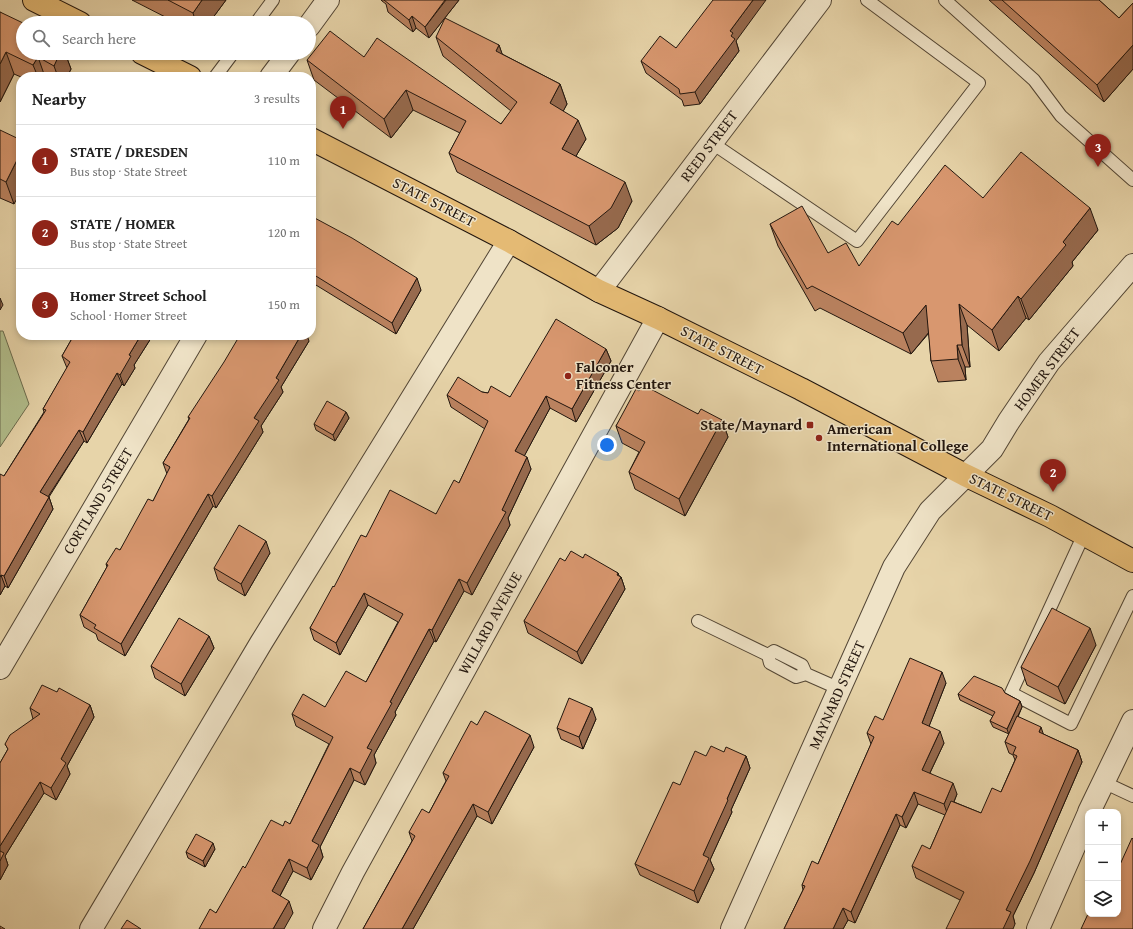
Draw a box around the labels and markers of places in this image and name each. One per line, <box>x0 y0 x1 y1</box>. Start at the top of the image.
pin: 1 <box>330 96 356 129</box>
pin: 3 <box>1085 134 1111 167</box>
place label: Falconer Fitness Center <box>576 356 671 394</box>
marker: Falconer Fitness Center <box>563 371 573 381</box>
place label: State/Maynard <box>700 414 802 435</box>
place label: American International College <box>827 418 969 456</box>
marker: State/Maynard <box>805 420 815 430</box>
marker: American International College <box>814 433 824 443</box>
pin: 2 <box>1040 459 1066 492</box>

